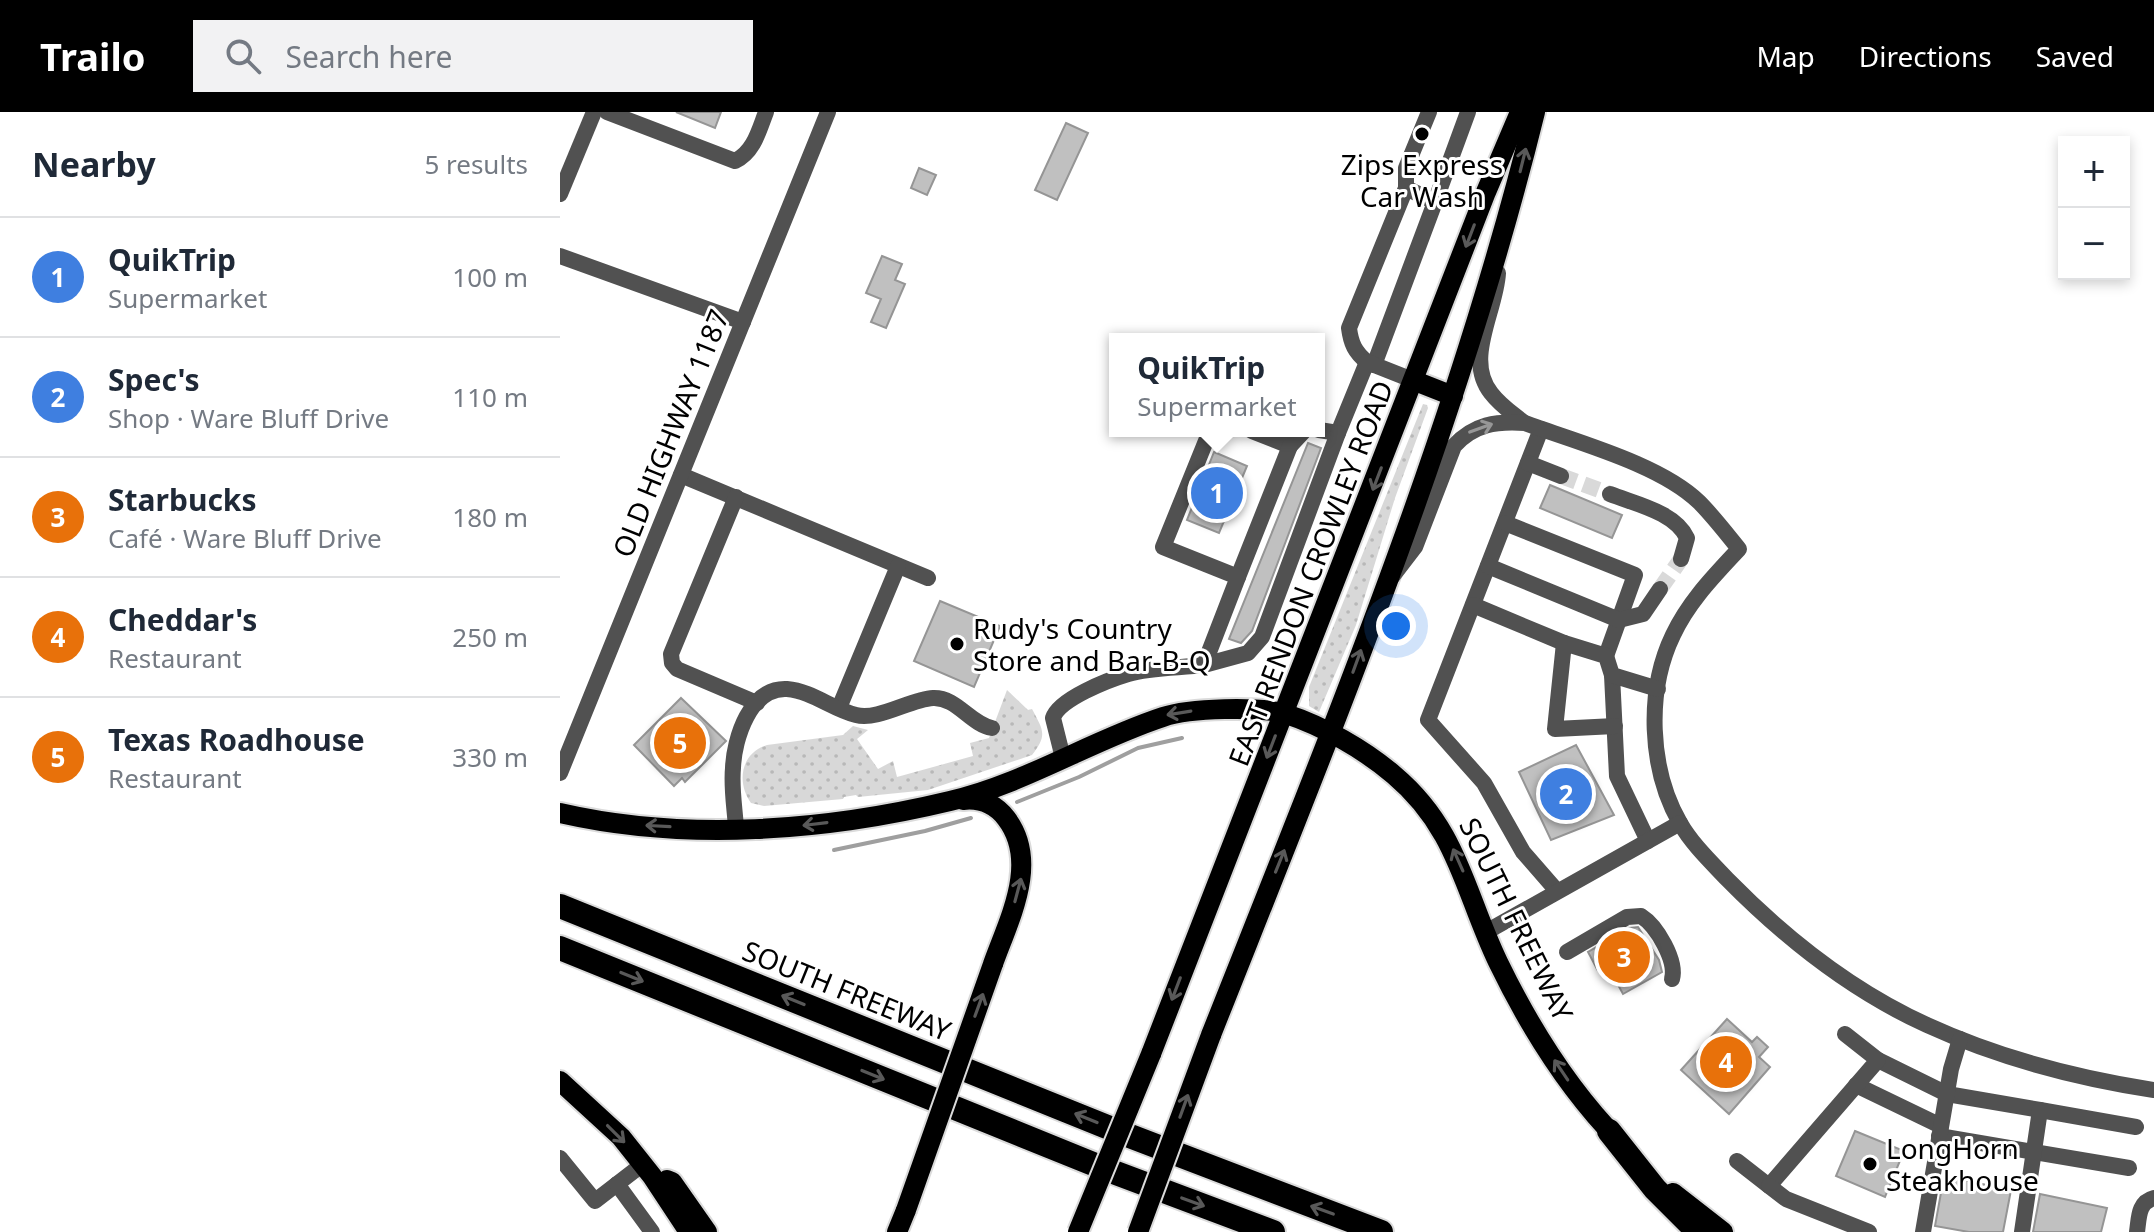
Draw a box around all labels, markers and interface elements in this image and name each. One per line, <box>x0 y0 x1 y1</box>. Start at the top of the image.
search box <box>193 20 753 92</box>
text: Trailo <box>40 30 145 82</box>
icon: search <box>221 34 265 78</box>
text: Search here <box>285 36 452 77</box>
text: Map <box>1756 37 1815 75</box>
text: Directions <box>1859 37 1992 75</box>
text: Saved <box>2036 37 2114 75</box>
marker: Zips Express Car Wash <box>1413 125 1431 143</box>
map controls <box>2058 136 2130 280</box>
button: + <box>2058 136 2130 208</box>
text: Nearby <box>32 141 156 187</box>
place label: Zips Express Car Wash <box>1341 145 1503 215</box>
text: 5 results <box>424 146 528 182</box>
one-way arrow <box>1516 148 1531 174</box>
button: − <box>2058 208 2130 280</box>
one-way arrow <box>1462 223 1476 248</box>
text: QuikTrip <box>108 239 236 280</box>
text: 1 <box>51 259 65 295</box>
text: 100 m <box>452 259 528 295</box>
text: Supermarket <box>108 280 267 316</box>
street label: OLD HIGHWAY 1187 <box>603 304 737 562</box>
popup <box>1109 333 1325 437</box>
text: QuikTrip <box>1137 347 1265 388</box>
text: Spec's <box>108 359 200 400</box>
street label: EAST RENDON CROWLEY ROAD <box>1219 375 1401 771</box>
text: 2 <box>51 379 65 415</box>
text: 110 m <box>452 379 528 415</box>
text: Supermarket <box>1137 388 1297 424</box>
text: Shop · Ware Bluff Drive <box>108 400 389 436</box>
one-way arrow <box>1468 420 1493 434</box>
pin: 1 <box>1191 463 1243 523</box>
one-way arrow <box>1368 466 1383 491</box>
text: Starbucks <box>108 479 257 520</box>
text: 3 <box>51 499 65 535</box>
text: 180 m <box>452 499 528 535</box>
text: Café · Ware Bluff Drive <box>108 520 382 556</box>
text: Cheddar's <box>108 599 257 640</box>
your location <box>1376 606 1416 646</box>
place label: Rudy's Country Store and Bar-B-Q <box>973 609 1211 679</box>
text: 4 <box>51 619 65 655</box>
text: 250 m <box>452 619 528 655</box>
marker: Rudy's Country Store and Bar-B-Q <box>948 635 966 653</box>
text: Restaurant <box>108 640 242 676</box>
one-way arrow <box>1351 650 1365 674</box>
one-way arrow <box>1166 707 1192 722</box>
pin: 5 <box>654 713 706 773</box>
text: Texas Roadhouse <box>108 719 365 760</box>
one-way arrow <box>1263 734 1277 759</box>
text: 5 <box>51 739 65 775</box>
text: 330 m <box>452 739 528 775</box>
text: Restaurant <box>108 760 242 796</box>
pin: 2 <box>1540 764 1592 824</box>
street label: SOUTH FREEWAY <box>1451 811 1583 1027</box>
one-way arrow <box>803 817 829 832</box>
one-way arrow <box>645 818 672 833</box>
one-way arrow <box>1449 848 1464 872</box>
one-way arrow <box>1274 849 1288 874</box>
one-way arrow <box>1011 878 1026 904</box>
pin: 3 <box>1598 927 1650 987</box>
street label: SOUTH FREEWAY <box>737 931 957 1049</box>
one-way arrow <box>619 971 644 986</box>
one-way arrow <box>1168 976 1182 1001</box>
one-way arrow <box>781 992 806 1006</box>
one-way arrow <box>973 993 987 1018</box>
pin: 4 <box>1700 1032 1752 1092</box>
one-way arrow <box>1553 1059 1569 1081</box>
one-way arrow <box>860 1069 885 1083</box>
one-way arrow <box>1178 1094 1192 1119</box>
one-way arrow <box>1074 1110 1099 1124</box>
one-way arrow <box>607 1124 626 1144</box>
place label: LongHorn Steakhouse <box>1886 1129 2039 1199</box>
marker: LongHorn Steakhouse <box>1861 1155 1879 1173</box>
one-way arrow <box>1180 1196 1205 1210</box>
one-way arrow <box>1310 1202 1335 1216</box>

